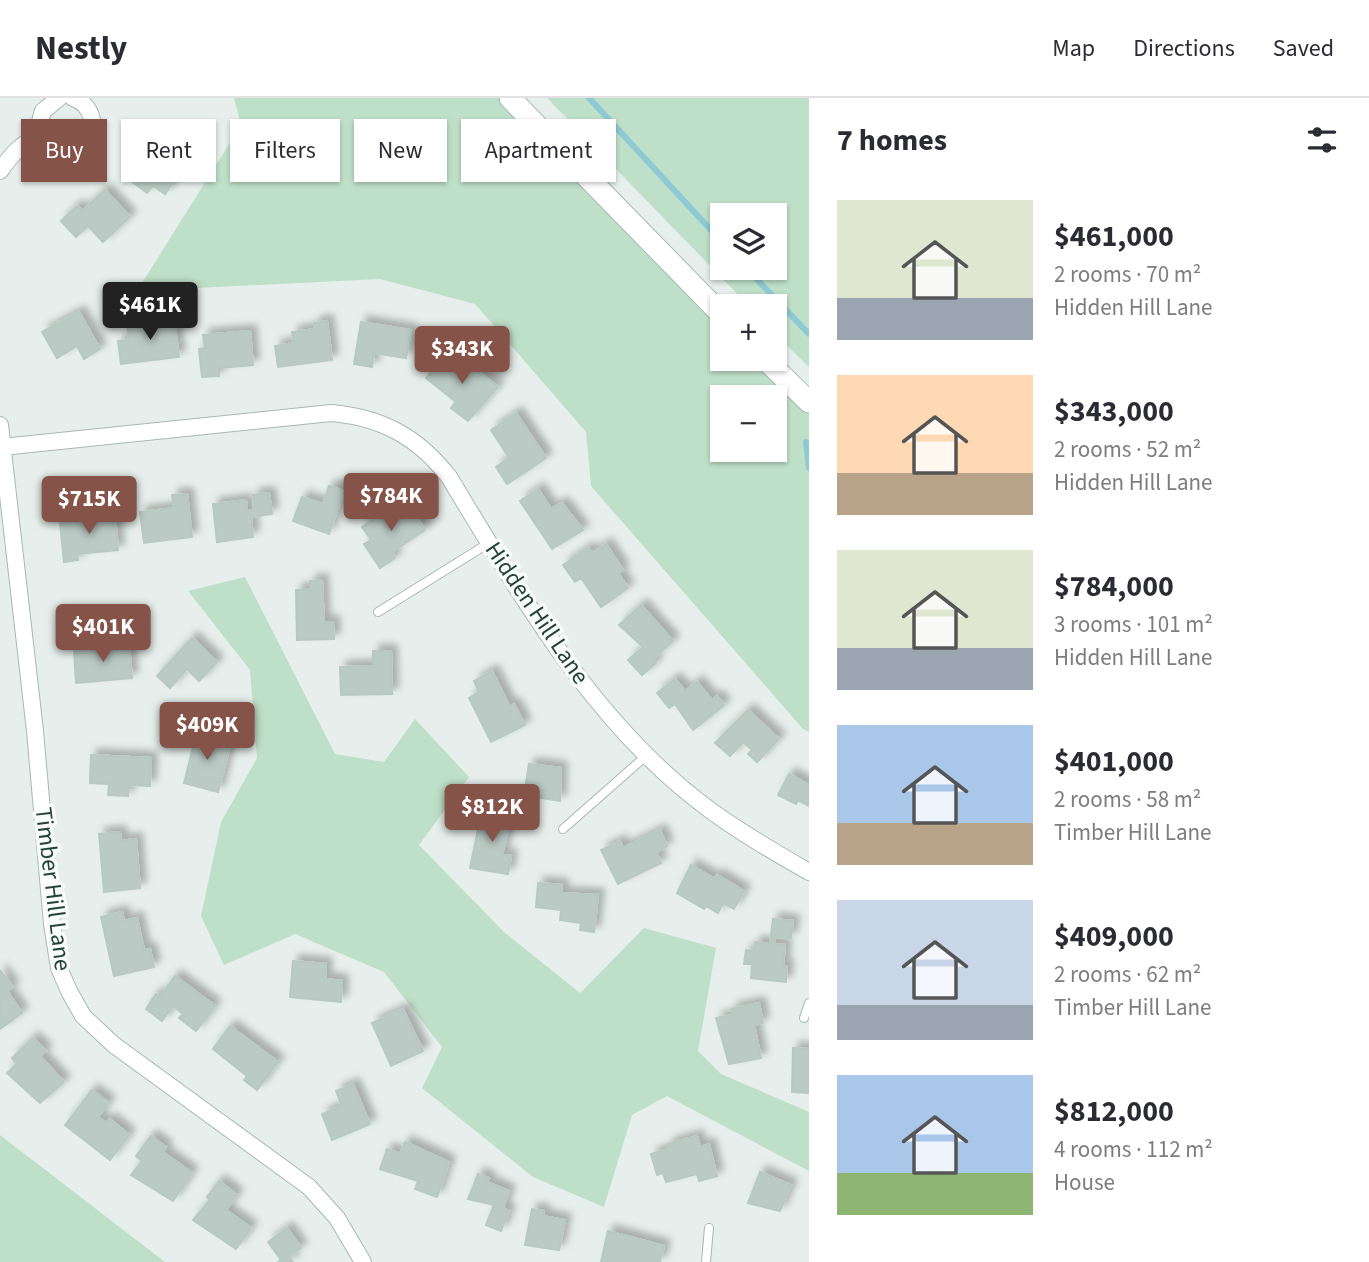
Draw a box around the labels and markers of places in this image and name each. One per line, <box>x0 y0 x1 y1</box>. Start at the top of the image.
pin: $461K <box>101 282 199 342</box>
pin: $343K <box>413 327 511 386</box>
pin: $784K <box>342 474 440 533</box>
pin: $715K <box>40 476 138 536</box>
pin: $401K <box>54 604 152 664</box>
pin: $409K <box>158 702 256 762</box>
pin: $812K <box>443 784 541 844</box>

